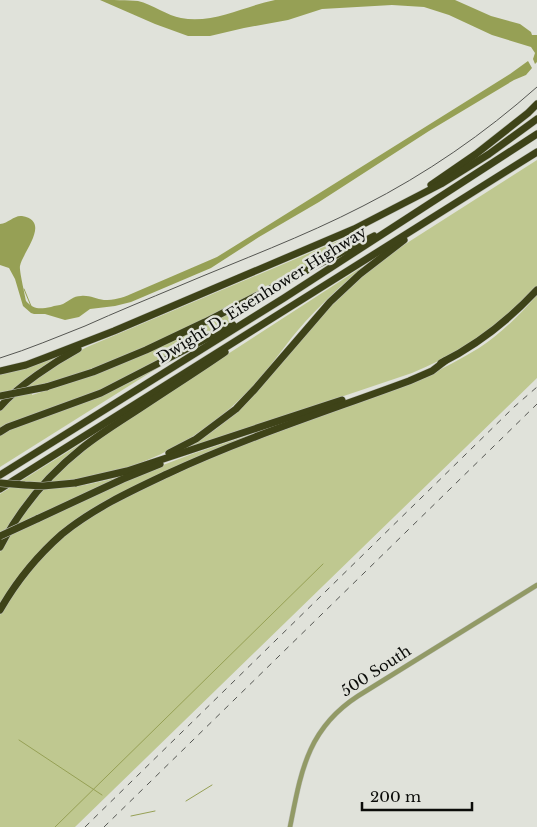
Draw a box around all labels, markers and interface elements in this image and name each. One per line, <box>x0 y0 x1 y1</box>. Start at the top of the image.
street label: Dwight D. Eisenhower Highway <box>153 222 370 367</box>
street label: 500 South <box>337 641 414 700</box>
scale bar <box>362 780 472 812</box>
text: 200 m <box>370 787 421 806</box>

